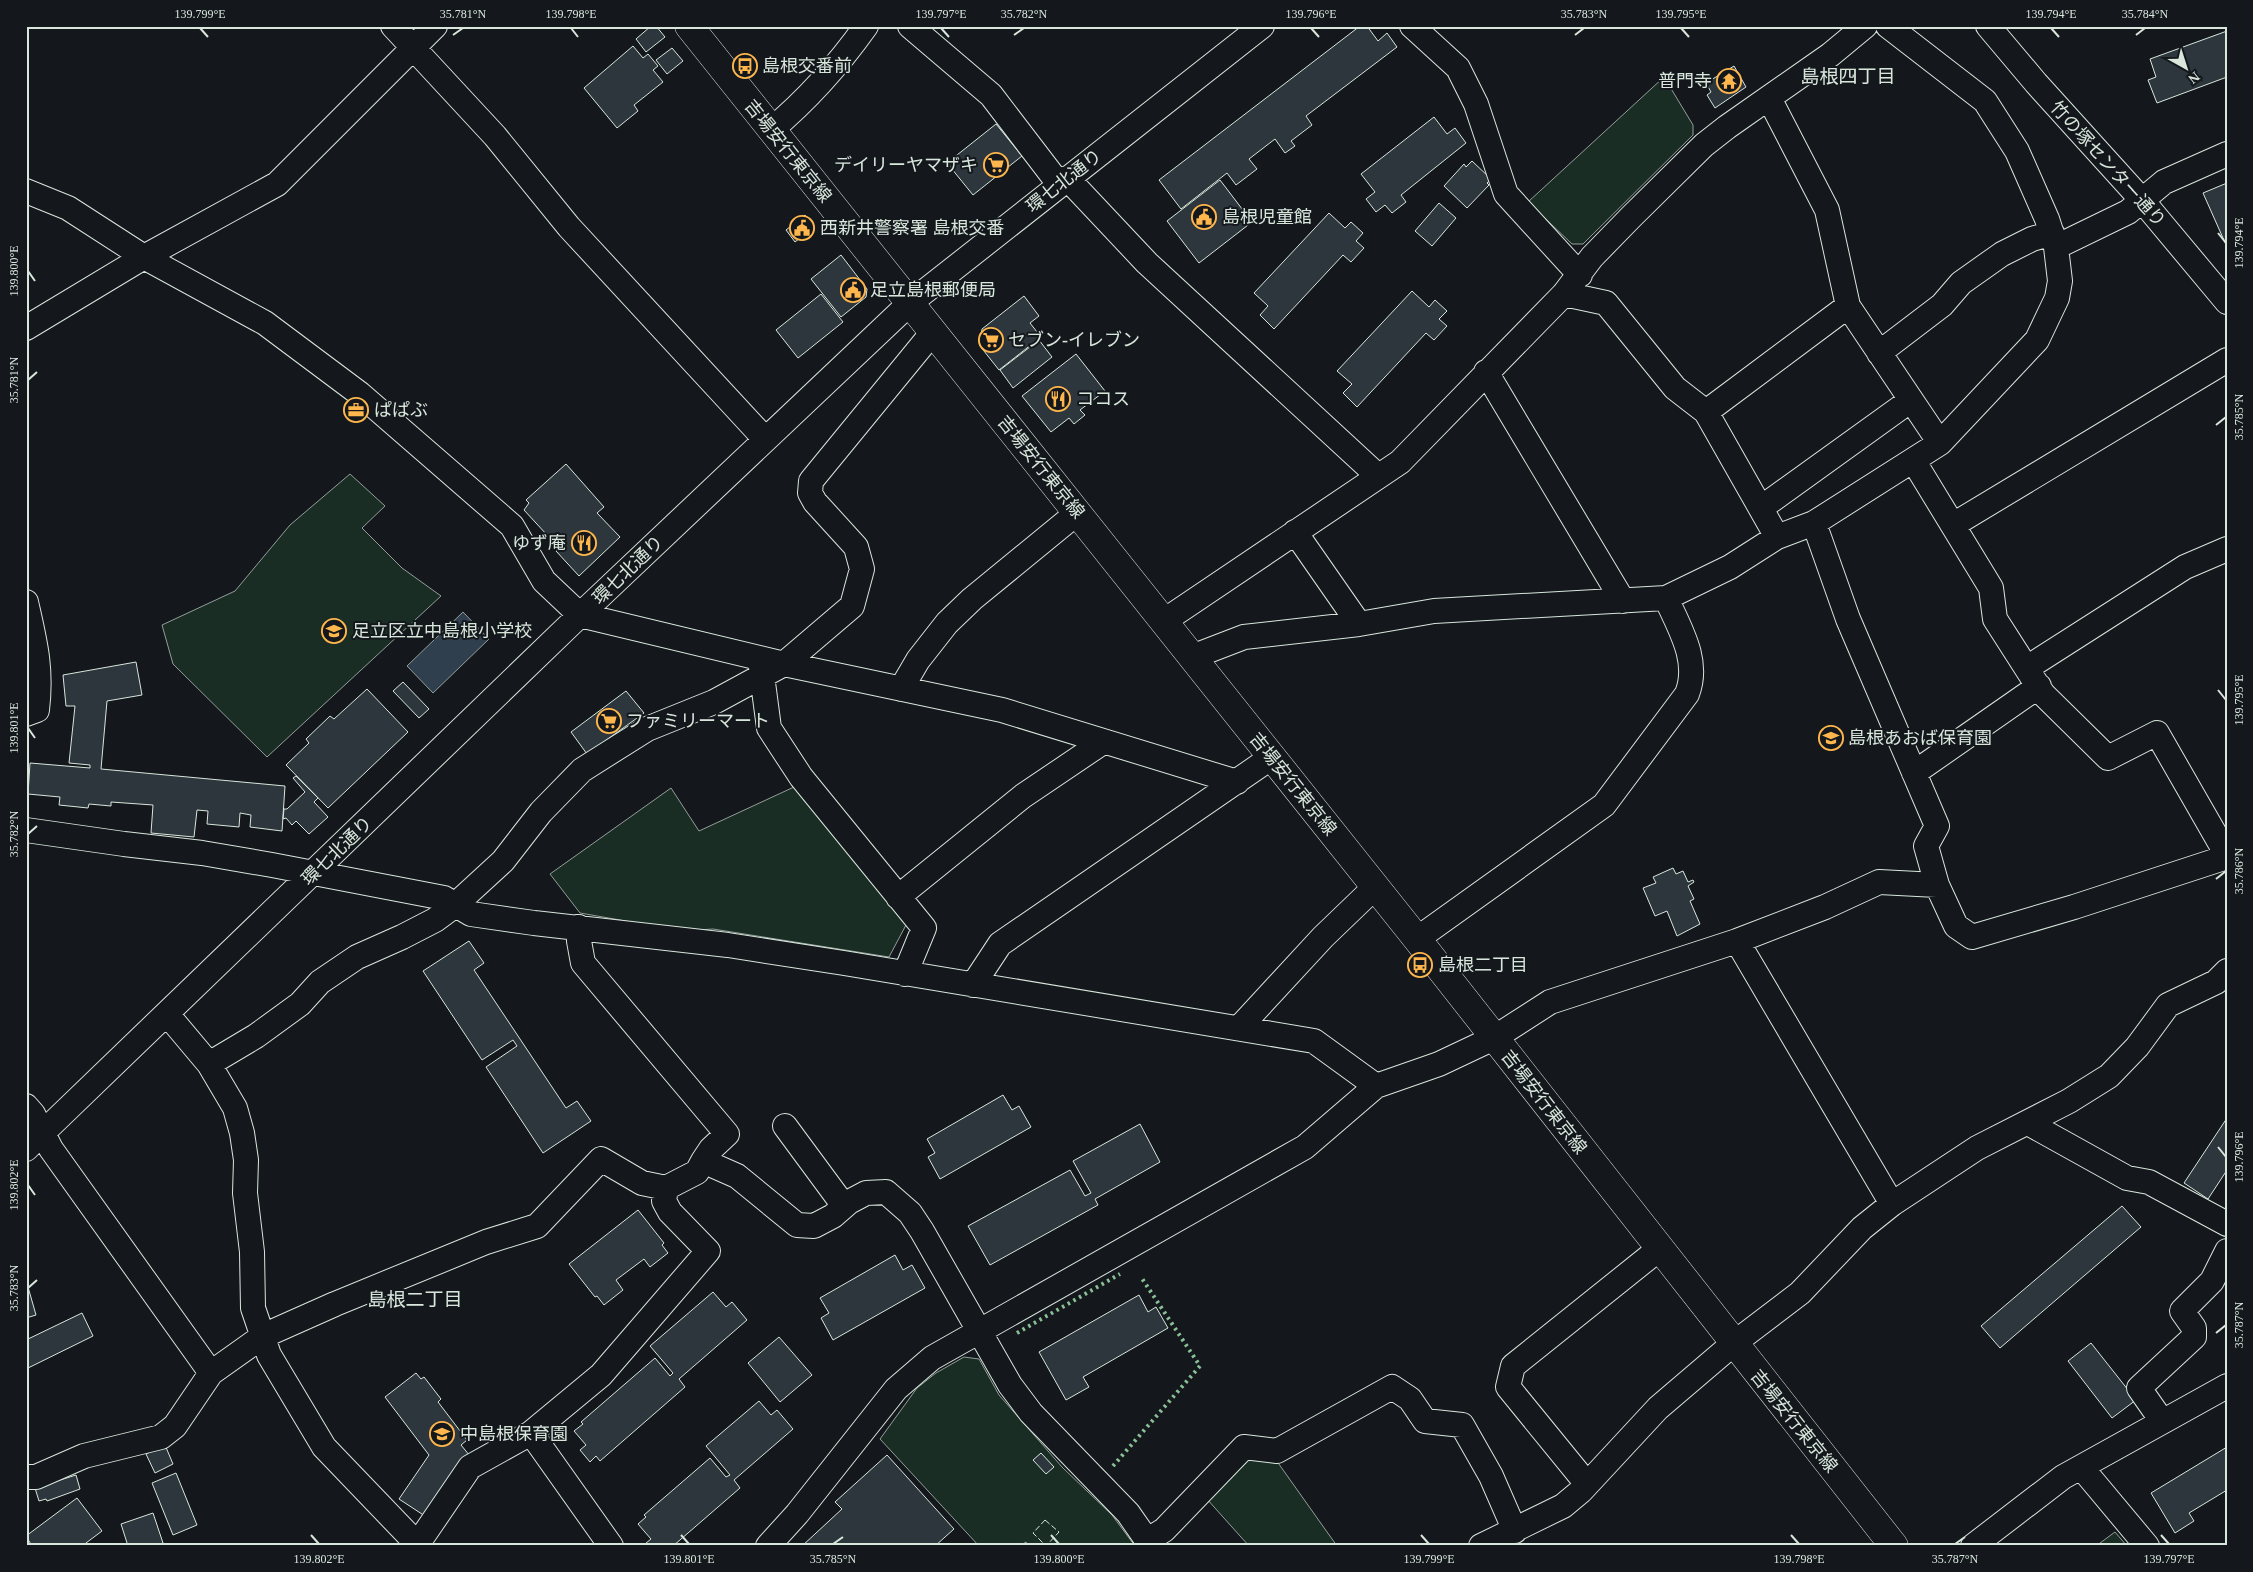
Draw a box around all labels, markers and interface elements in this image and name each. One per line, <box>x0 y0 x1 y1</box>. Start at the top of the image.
text: 139.799°E <box>174 7 226 21</box>
text: 35.781°N <box>440 7 487 21</box>
text: 139.798°E <box>545 7 597 21</box>
text: 139.797°E <box>915 7 967 21</box>
text: 35.782°N <box>1001 7 1048 21</box>
text: 139.796°E <box>1285 7 1337 21</box>
text: 35.783°N <box>1561 7 1608 21</box>
text: 139.795°E <box>1655 7 1707 21</box>
text: 139.794°E <box>2025 7 2077 21</box>
text: 35.784°N <box>2122 7 2169 21</box>
north arrow <box>2160 42 2210 92</box>
bus stop icon: 島根交番前 <box>732 53 758 79</box>
place label: 島根交番前 <box>762 56 852 76</box>
district label: 島根四丁目 <box>1800 66 1896 87</box>
temple icon: 普門寺 <box>1716 68 1742 94</box>
text: N <box>2185 69 2203 87</box>
place label: 普門寺 <box>1658 71 1712 91</box>
street label: 吉場安行東京線 <box>741 96 835 206</box>
street label: 竹の塚センター通り <box>2046 97 2170 231</box>
street label: 環七北通り <box>1022 145 1106 217</box>
supermarket icon: デイリーヤマザキ <box>983 152 1009 178</box>
place label: デイリーヤマザキ <box>834 155 978 175</box>
public building icon: 島根児童館 <box>1191 204 1217 230</box>
place label: 島根児童館 <box>1222 207 1312 227</box>
public building icon: 西新井警察署 島根交番 <box>789 215 815 241</box>
text: 139.794°E <box>2232 217 2246 269</box>
place label: 西新井警察署 島根交番 <box>820 218 1005 238</box>
text: 139.800°E <box>7 245 21 297</box>
public building icon: 足立島根郵便局 <box>840 277 866 303</box>
place label: 足立島根郵便局 <box>870 280 996 300</box>
supermarket icon: セブン-イレブン <box>978 327 1004 353</box>
place label: セブン-イレブン <box>1008 330 1140 350</box>
text: 35.781°N <box>7 356 21 403</box>
restaurant icon: ココス <box>1045 386 1071 412</box>
place label: ココス <box>1076 389 1130 409</box>
text: 35.785°N <box>2232 393 2246 440</box>
office icon: ぱぱぶ <box>343 397 369 423</box>
place label: ぱぱぶ <box>374 400 428 420</box>
street label: 吉場安行東京線 <box>994 412 1088 522</box>
restaurant icon: ゆず庵 <box>571 530 597 556</box>
street label: 環七北通り <box>589 532 667 608</box>
place label: ゆず庵 <box>512 533 566 553</box>
school or university icon: 足立区立中島根小学校 <box>321 618 347 644</box>
place label: 足立区立中島根小学校 <box>352 621 532 641</box>
text: 139.795°E <box>2232 674 2246 726</box>
text: 139.801°E <box>7 702 21 754</box>
supermarket icon: ファミリーマート <box>596 708 622 734</box>
place label: ファミリーマート <box>626 711 770 731</box>
school or university icon: 島根あおば保育園 <box>1818 725 1844 751</box>
place label: 島根あおば保育園 <box>1848 728 1992 748</box>
street label: 吉場安行東京線 <box>1246 729 1340 839</box>
text: 35.782°N <box>7 810 21 857</box>
street label: 環七北通り <box>298 813 376 889</box>
text: 35.786°N <box>2232 847 2246 894</box>
bus stop icon: 島根二丁目 <box>1407 952 1433 978</box>
place label: 島根二丁目 <box>1438 955 1528 975</box>
street label: 吉場安行東京線 <box>1497 1046 1591 1158</box>
text: 139.796°E <box>2232 1131 2246 1183</box>
text: 139.802°E <box>7 1159 21 1211</box>
text: 35.783°N <box>7 1264 21 1311</box>
district label: 島根二丁目 <box>367 1289 463 1310</box>
text: 35.787°N <box>2232 1301 2246 1348</box>
street label: 吉場安行東京線 <box>1747 1366 1841 1476</box>
school or university icon: 中島根保育園 <box>429 1421 455 1447</box>
place label: 中島根保育園 <box>460 1424 568 1444</box>
text: 139.802°E <box>293 1552 345 1566</box>
text: 139.801°E <box>663 1552 715 1566</box>
text: 35.785°N <box>810 1552 857 1566</box>
text: 139.800°E <box>1033 1552 1085 1566</box>
text: 139.799°E <box>1403 1552 1455 1566</box>
text: 139.798°E <box>1773 1552 1825 1566</box>
text: 35.787°N <box>1932 1552 1979 1566</box>
text: 139.797°E <box>2143 1552 2195 1566</box>

